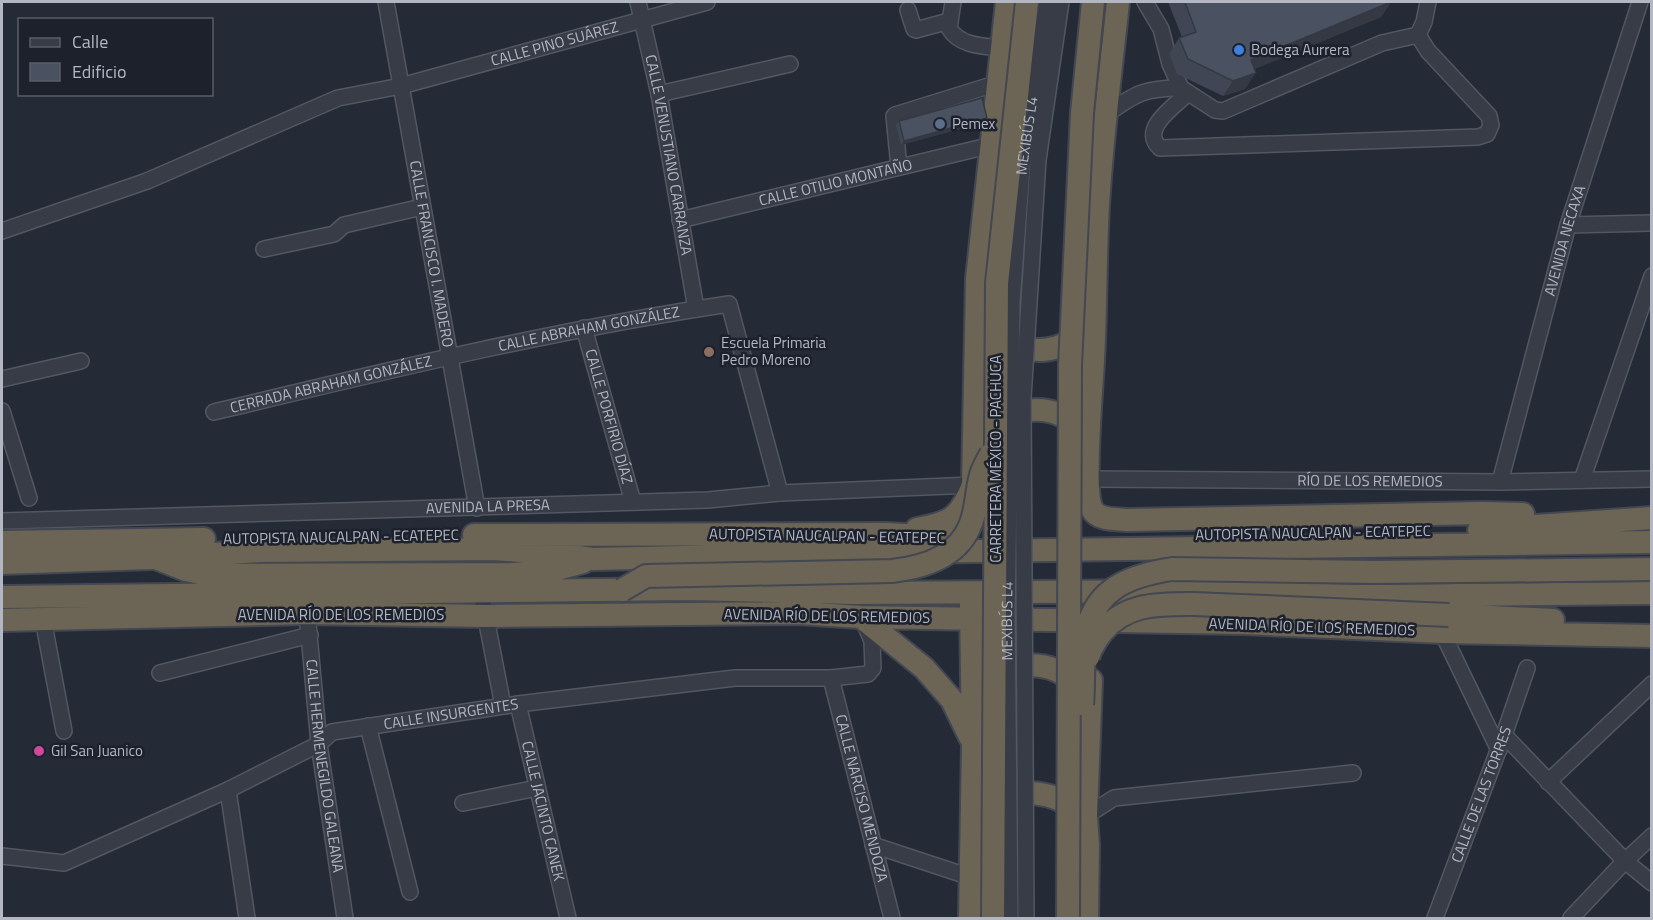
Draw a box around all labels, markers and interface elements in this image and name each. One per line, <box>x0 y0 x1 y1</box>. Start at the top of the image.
street label: CALLE PINO SUÁREZ <box>488 15 621 72</box>
legend <box>18 18 213 96</box>
text: Calle <box>72 28 108 55</box>
place label: Bodega Aurrera <box>1251 38 1350 61</box>
marker: Bodega Aurrera <box>1232 43 1246 57</box>
street label: CALLE VENUSTIANO CARRANZA <box>639 52 699 257</box>
text: Edificio <box>72 58 126 85</box>
street label: MEXIBÚS L4 <box>1009 95 1044 176</box>
place label: Pemex <box>952 112 995 135</box>
marker: Pemex <box>933 117 947 131</box>
street label: CALLE OTILIO MONTAÑO <box>756 153 915 212</box>
street label: CALLE FRANCISCO I. MADERO <box>404 159 460 349</box>
street label: AVENIDA NECAXA <box>1538 182 1591 298</box>
street label: CALLE ABRAHAM GONZÁLEZ <box>496 300 681 357</box>
place label: Escuela Primaria Pedro Moreno <box>721 331 827 371</box>
marker: Escuela Primaria Pedro Moreno <box>702 345 716 359</box>
street label: CALLE PORFIRIO DÍAZ <box>579 346 639 487</box>
street label: CERRADA ABRAHAM GONZÁLEZ <box>227 349 434 419</box>
street label: CARRETERA MÉXICO - PACHUCA <box>984 355 1007 563</box>
street label: RÍO DE LOS REMEDIOS <box>1297 469 1443 493</box>
street label: AVENIDA LA PRESA <box>425 493 550 519</box>
street label: AUTOPISTA NAUCALPAN - ECATEPEC <box>1195 519 1431 546</box>
street label: AUTOPISTA NAUCALPAN - ECATEPEC <box>709 522 945 549</box>
street label: AUTOPISTA NAUCALPAN - ECATEPEC <box>223 523 459 550</box>
street label: MEXIBÚS L4 <box>995 581 1019 661</box>
street label: AVENIDA RÍO DE LOS REMEDIOS <box>724 602 930 629</box>
street label: AVENIDA RÍO DE LOS REMEDIOS <box>238 603 444 626</box>
street label: AVENIDA RÍO DE LOS REMEDIOS <box>1208 611 1416 642</box>
street label: CALLE HERMENEGILDO GALEANA <box>300 658 350 874</box>
street label: CALLE INSURGENTES <box>382 692 520 735</box>
street label: CALLE NARCISO MENDOZA <box>830 712 894 884</box>
street label: CALLE DE LAS TORRES <box>1445 723 1517 866</box>
place label: Gil San Juanico <box>51 739 143 762</box>
street label: CALLE JACINTO CANEK <box>516 739 571 884</box>
marker: Gil San Juanico <box>32 744 46 758</box>

